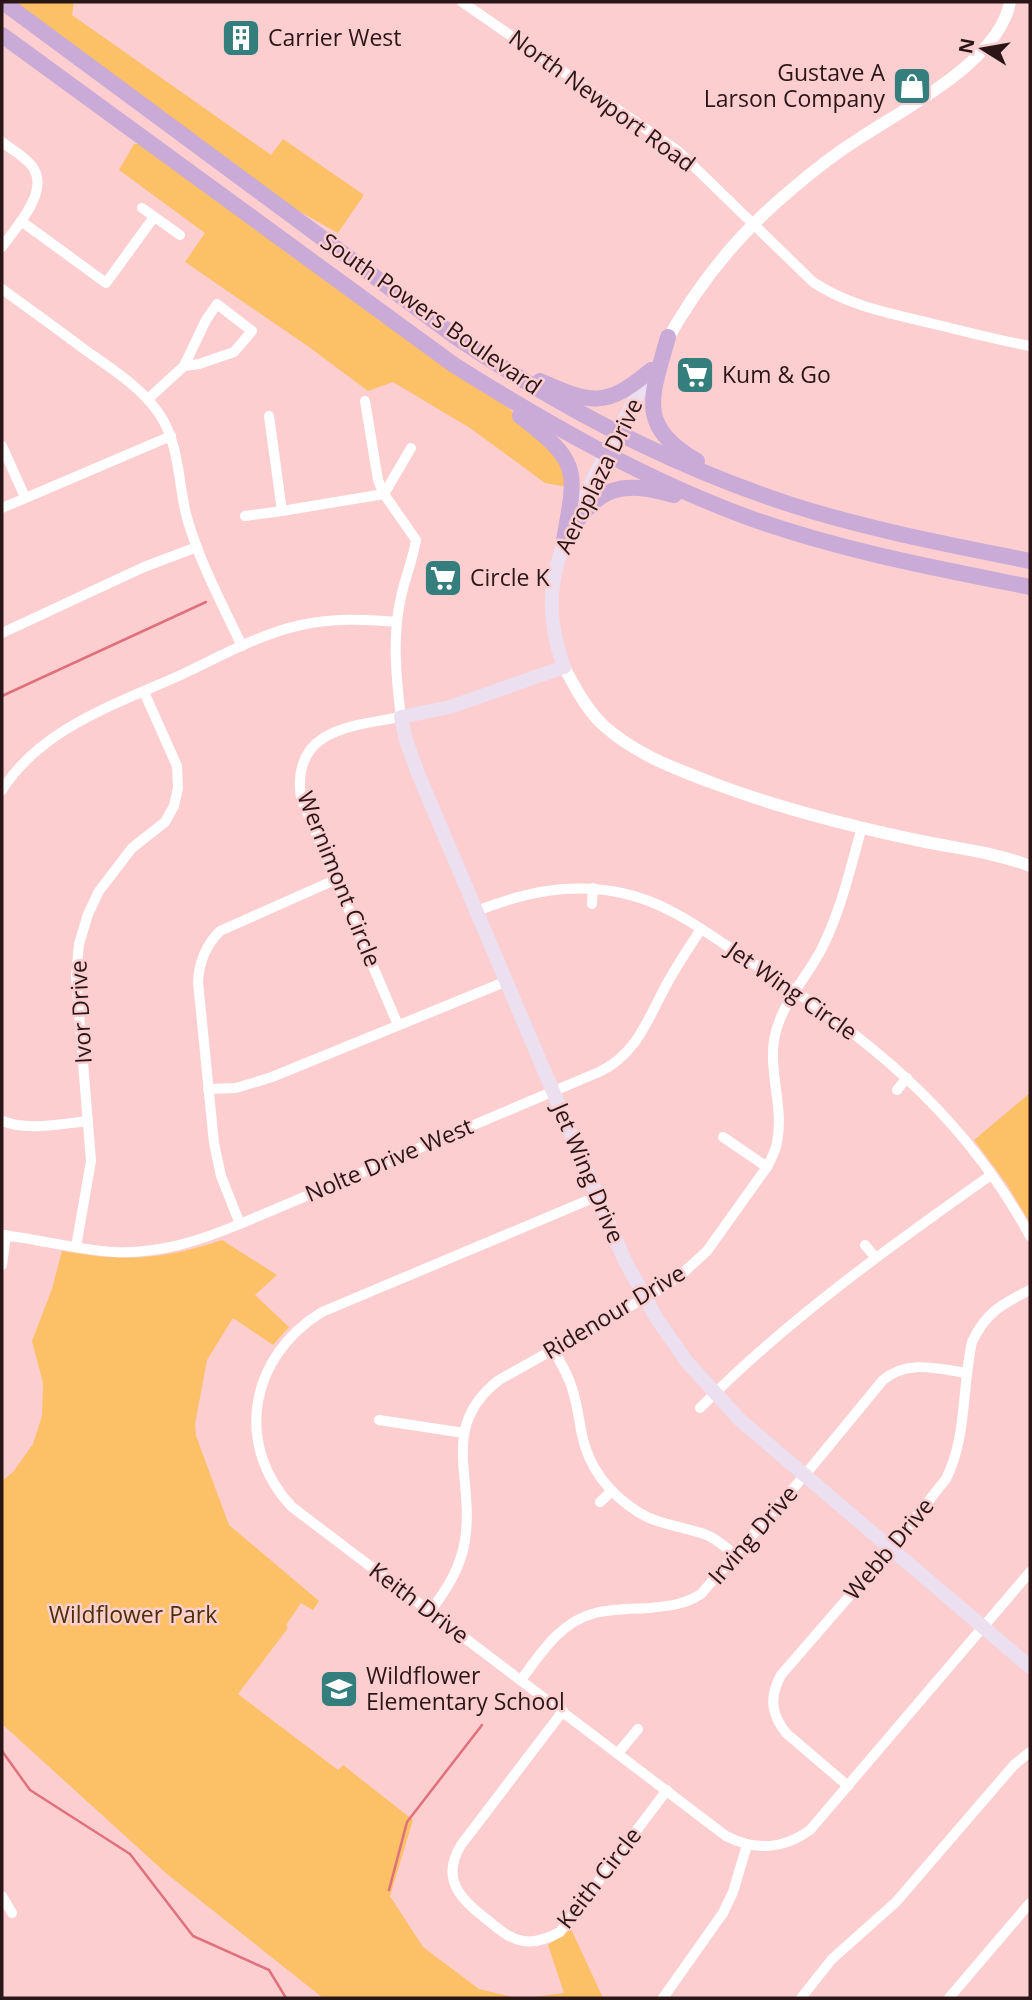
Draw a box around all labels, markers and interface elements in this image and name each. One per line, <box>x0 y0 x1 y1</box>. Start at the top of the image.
north arrow <box>948 14 1018 84</box>
building icon: Carrier West <box>220 17 262 59</box>
place label: Carrier West <box>268 21 401 53</box>
street label: North Newport Road <box>503 22 702 179</box>
text: N <box>952 36 981 56</box>
place label: Gustave A Larson Company <box>704 56 885 114</box>
shop icon: Gustave A Larson Company <box>891 65 933 107</box>
street label: South Powers Boulevard <box>315 225 548 402</box>
supermarket icon: Kum & Go <box>674 354 716 396</box>
place label: Kum & Go <box>722 358 831 390</box>
street label: Aeroplaza Drive <box>547 393 650 559</box>
supermarket icon: Circle K <box>422 557 464 599</box>
place label: Circle K <box>470 561 550 593</box>
street label: Wernimont Circle <box>290 786 390 971</box>
street label: Jet Wing Circle <box>719 932 864 1047</box>
street label: Ivor Drive <box>61 960 99 1065</box>
street label: Jet Wing Drive <box>544 1096 633 1248</box>
street label: Nolte Drive West <box>300 1109 478 1209</box>
street label: Ridenour Drive <box>536 1256 691 1366</box>
street label: Irving Drive <box>700 1478 804 1591</box>
street label: Webb Drive <box>836 1490 941 1606</box>
street label: Keith Drive <box>363 1554 476 1650</box>
park label: Wildflower Park <box>49 1598 217 1630</box>
place label: Wildflower Elementary School <box>366 1659 565 1717</box>
school or university icon: Wildflower Elementary School <box>318 1668 360 1710</box>
street label: Keith Circle <box>549 1820 648 1935</box>

